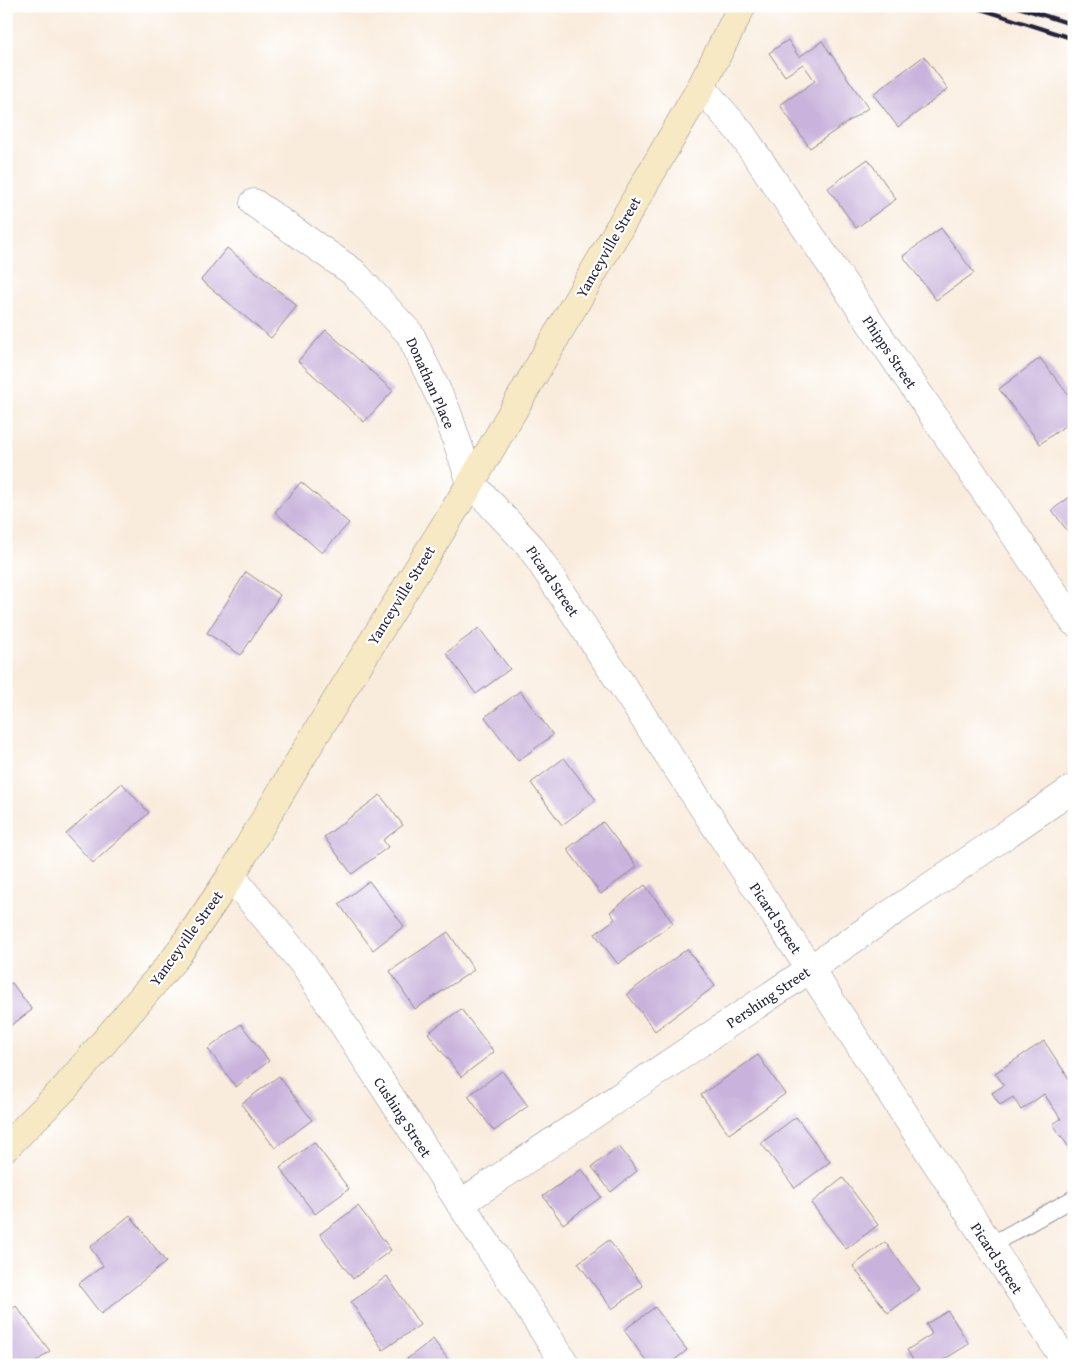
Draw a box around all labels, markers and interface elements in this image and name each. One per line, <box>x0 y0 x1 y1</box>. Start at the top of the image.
street label: Yanceyville Street <box>571 192 646 301</box>
street label: Phipps Street <box>858 311 923 393</box>
street label: Donathan Place <box>402 334 460 432</box>
street label: Yanceyville Street <box>362 541 440 649</box>
street label: Picard Street <box>522 541 585 621</box>
street label: Picard Street <box>745 878 807 958</box>
street label: Yanceyville Street <box>144 885 228 990</box>
street label: Pershing Street <box>722 961 815 1033</box>
street label: Cushing Street <box>369 1073 437 1162</box>
street label: Picard Street <box>966 1218 1028 1298</box>

